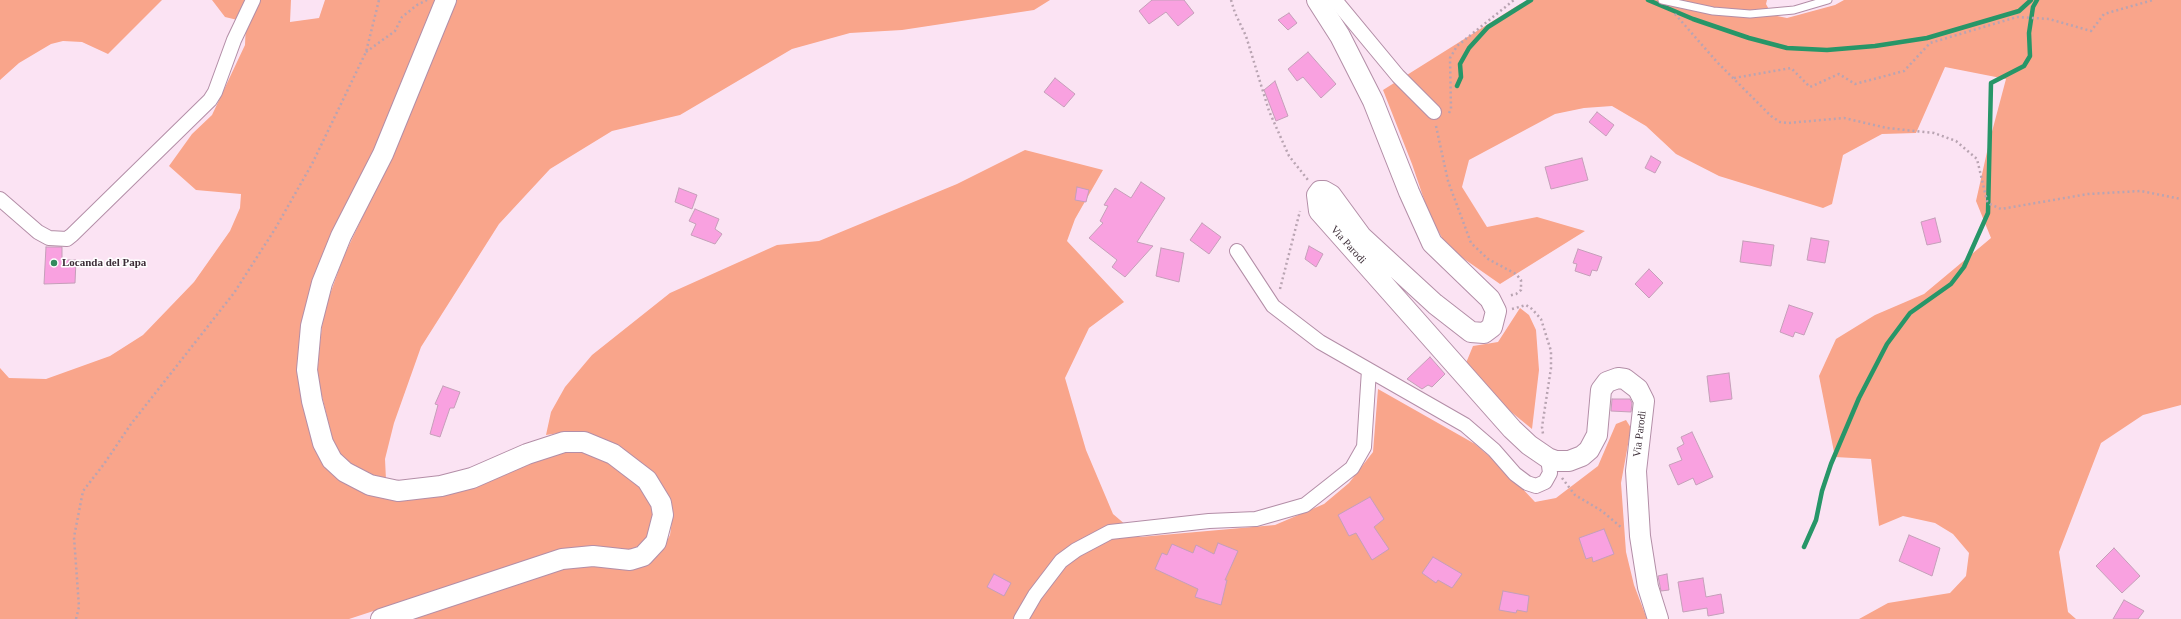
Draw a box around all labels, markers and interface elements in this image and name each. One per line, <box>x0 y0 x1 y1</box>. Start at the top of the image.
street label: Via Parodi <box>1327 223 1369 267</box>
place label: Locanda del Papa <box>62 256 146 270</box>
marker: Locanda del Papa <box>49 258 59 268</box>
street label: Via Parodi <box>1631 410 1649 458</box>

